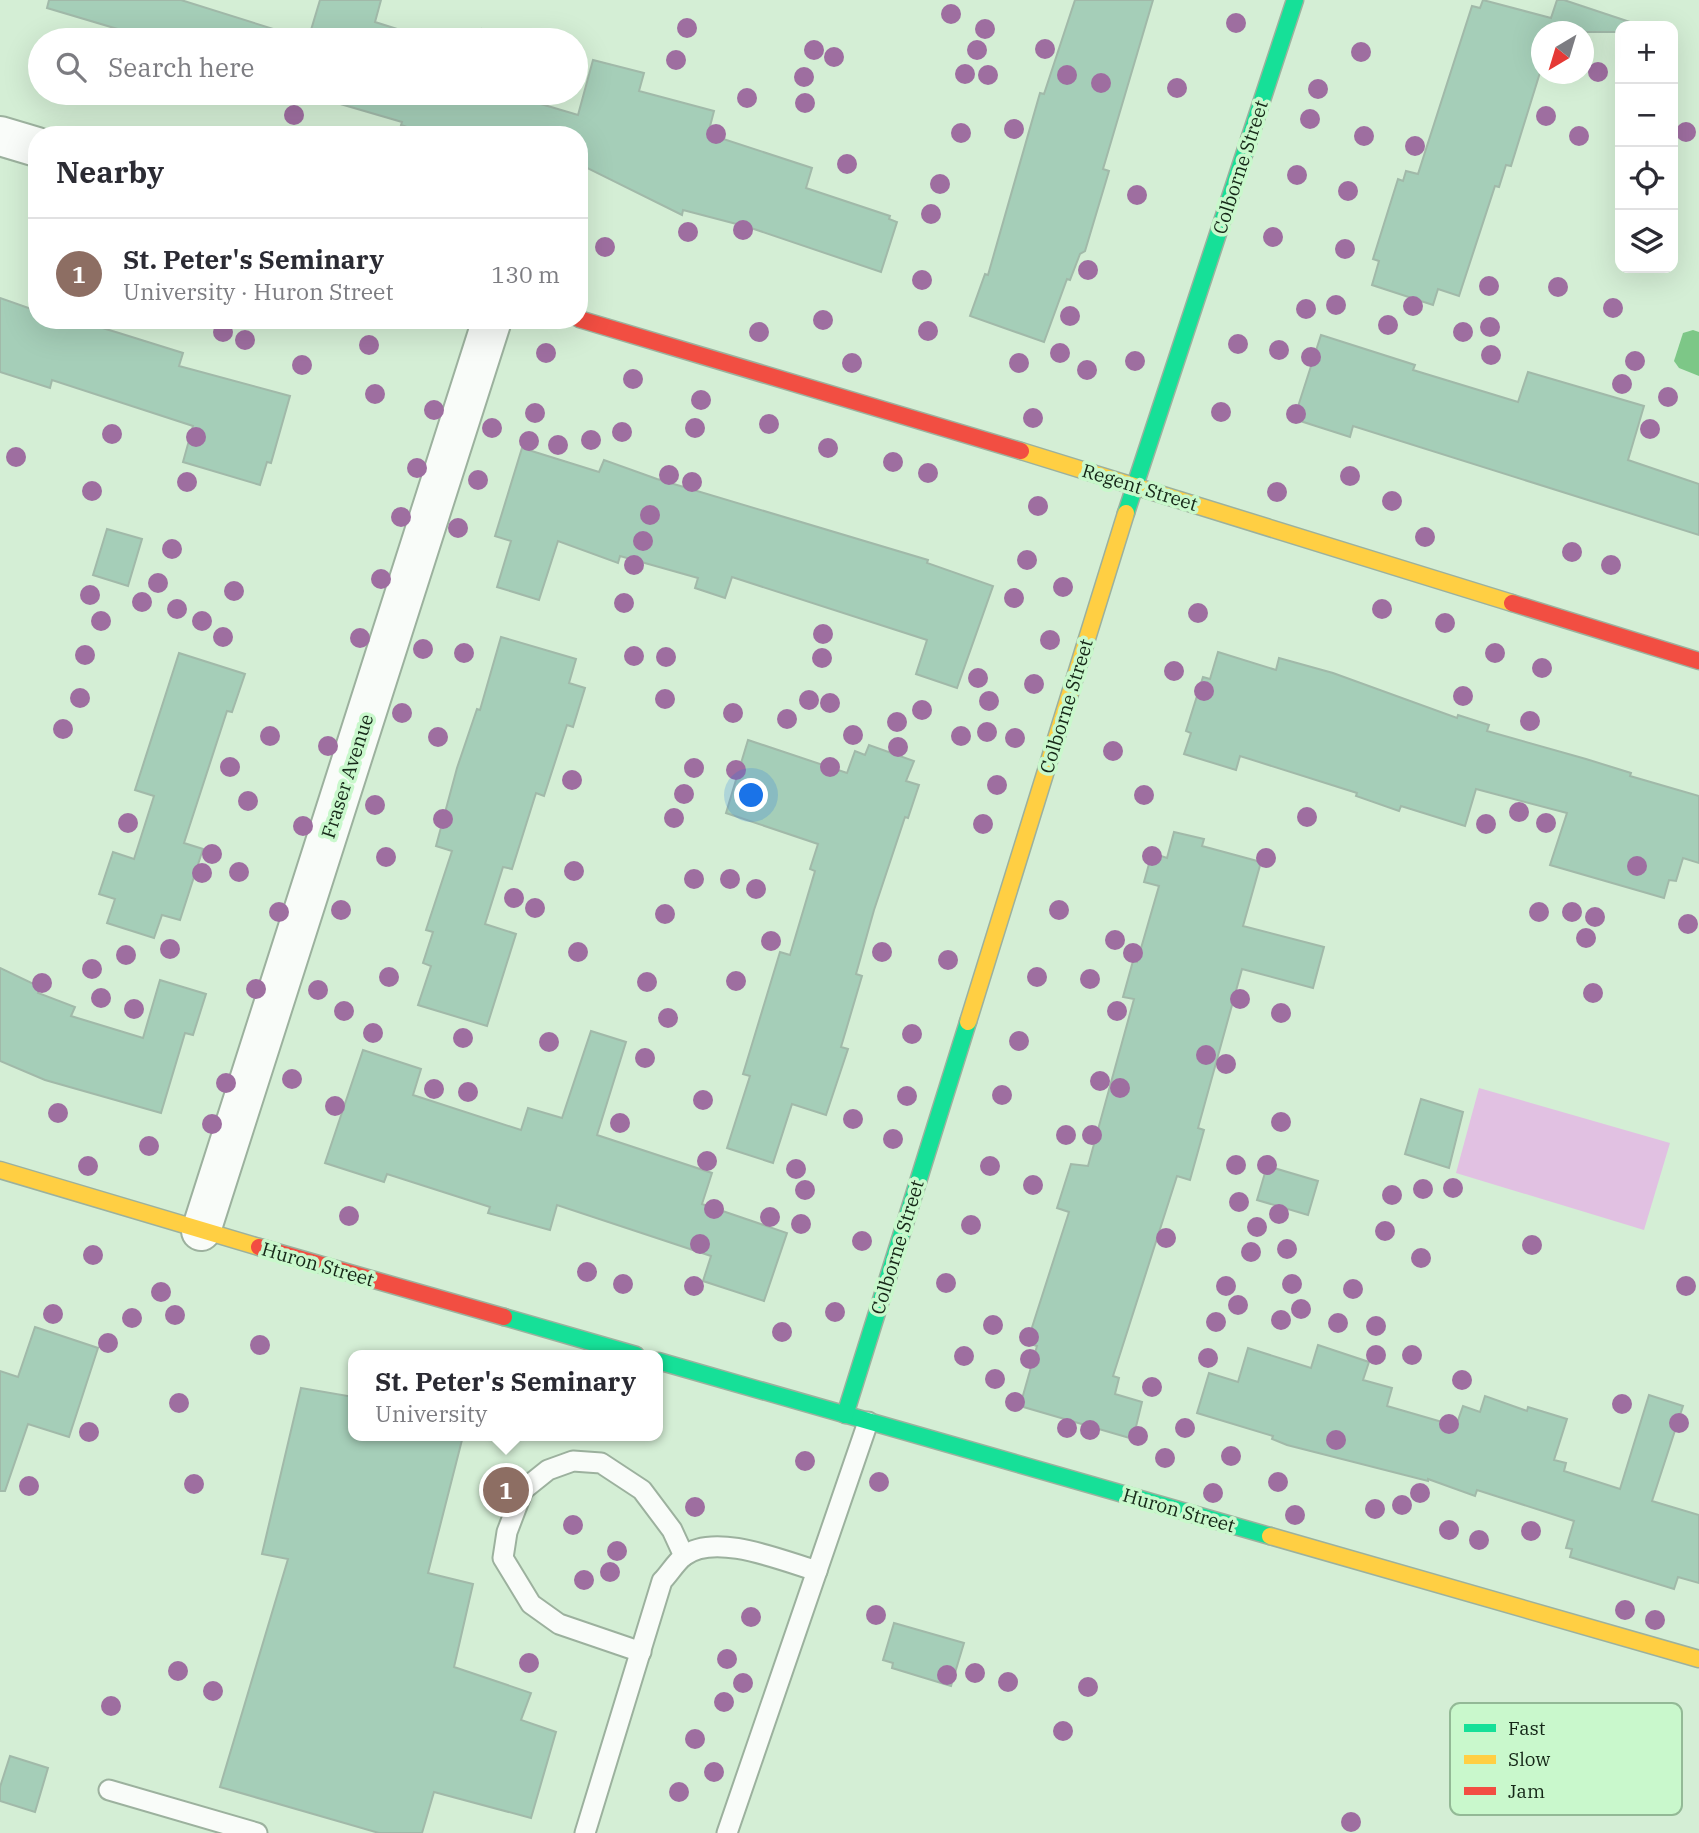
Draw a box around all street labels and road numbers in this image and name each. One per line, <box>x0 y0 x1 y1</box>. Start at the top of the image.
street label: Colborne Street <box>1207 97 1273 237</box>
street label: Regent Street <box>1079 458 1201 516</box>
street label: Colborne Street <box>1034 636 1098 776</box>
street label: Fraser Avenue <box>316 711 378 841</box>
street label: Colborne Street <box>865 1177 929 1317</box>
street label: Huron Street <box>259 1237 377 1292</box>
street label: Huron Street <box>1120 1483 1238 1538</box>

